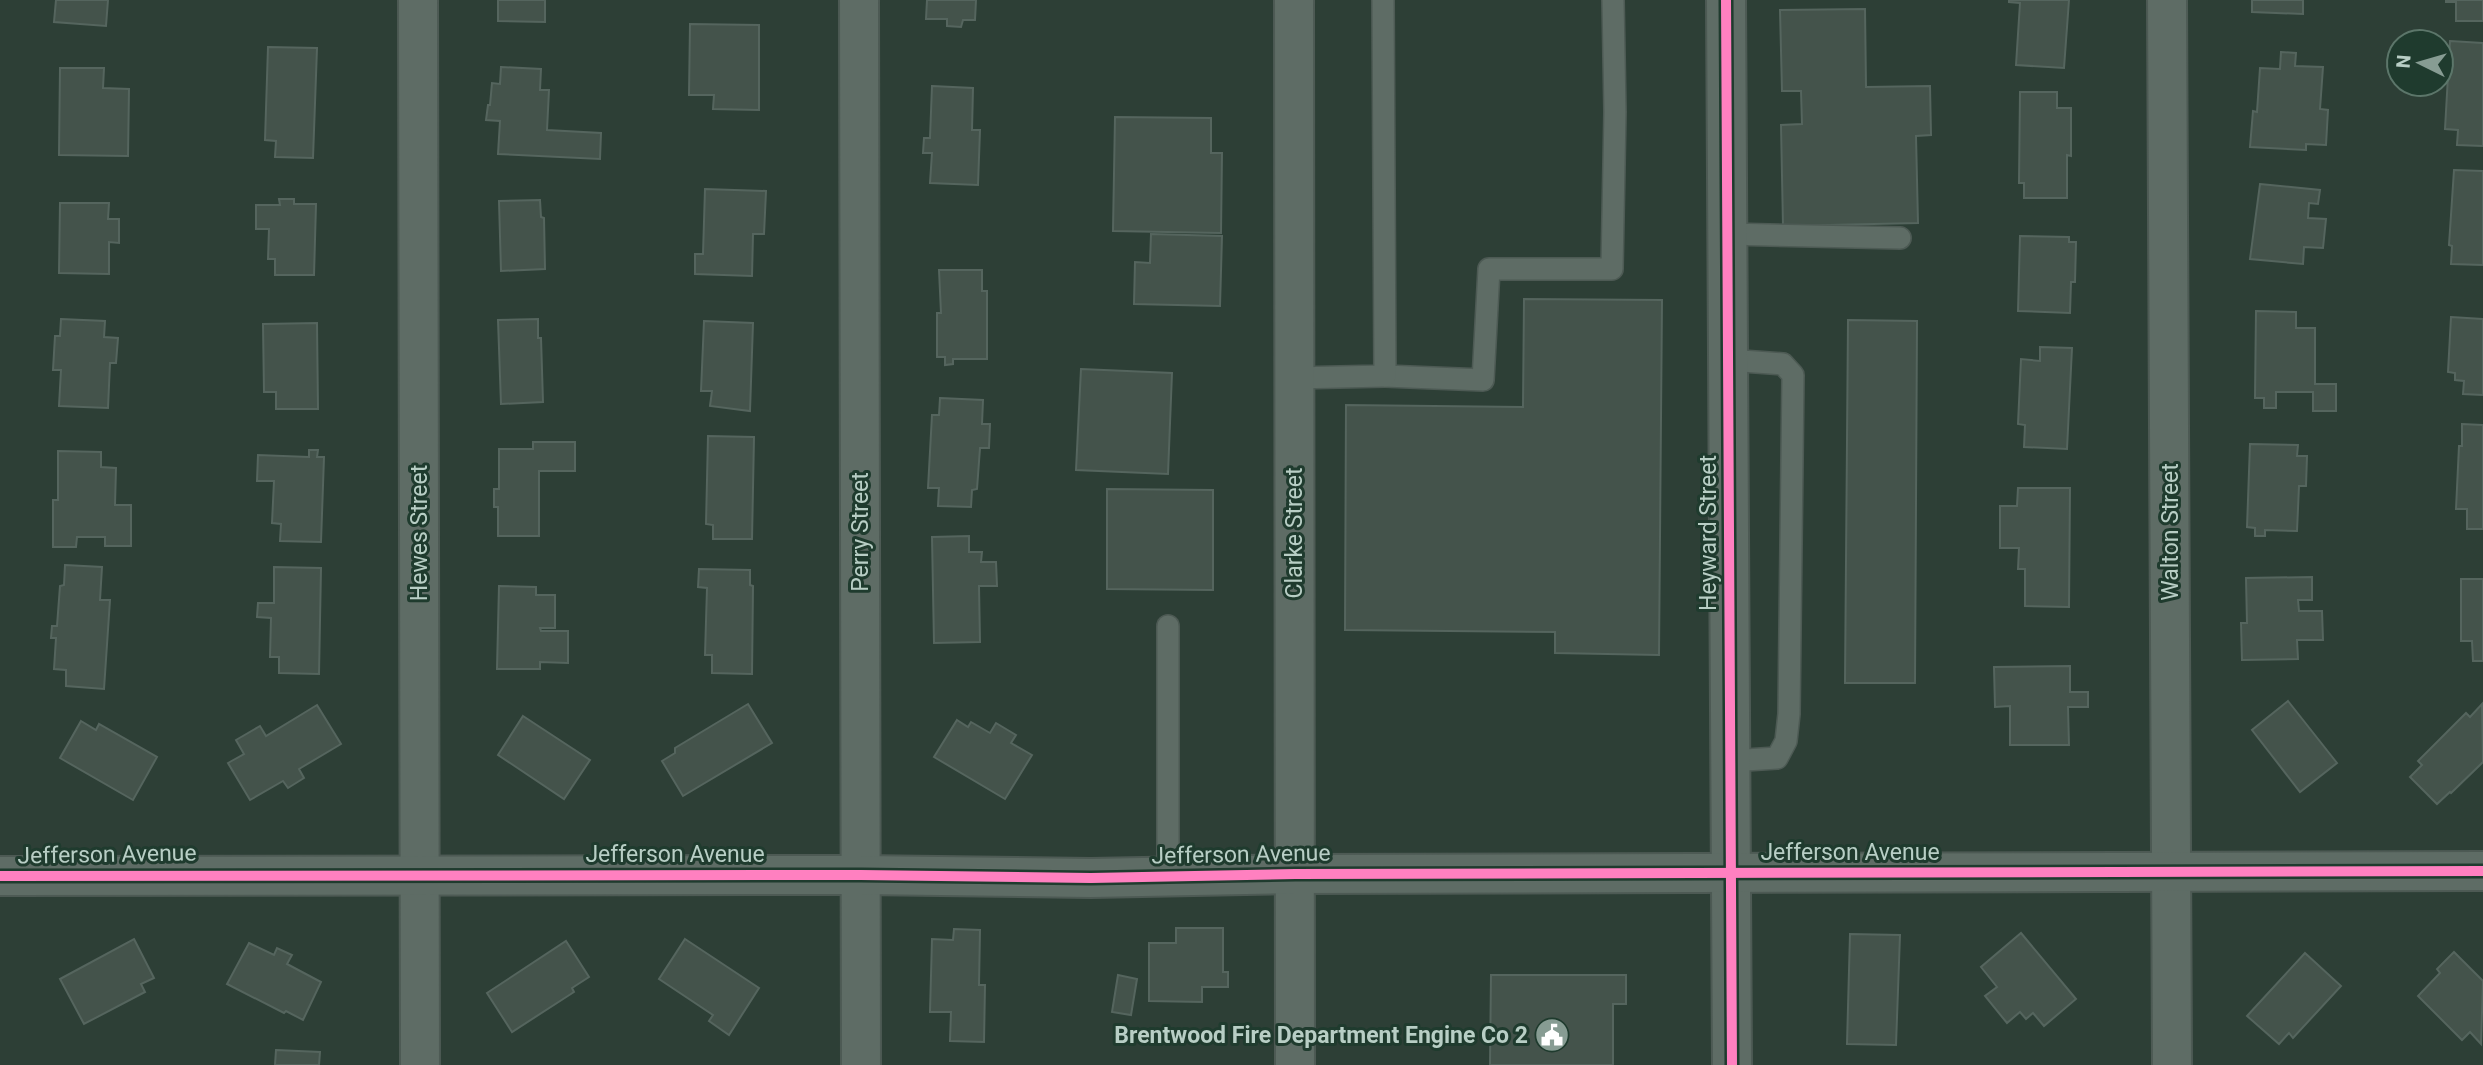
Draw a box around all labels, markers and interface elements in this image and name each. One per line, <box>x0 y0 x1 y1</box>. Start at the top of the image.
north arrow <box>2385 28 2455 98</box>
text: N <box>2392 54 2416 69</box>
street label: Heyward Street <box>1695 455 1722 611</box>
street label: Walton Street <box>2157 463 2184 601</box>
street label: Hewes Street <box>406 465 433 601</box>
street label: Clarke Street <box>1281 468 1308 598</box>
street label: Perry Street <box>847 472 874 592</box>
street label: Jefferson Avenue <box>17 839 197 870</box>
street label: Jefferson Avenue <box>1151 839 1331 870</box>
street label: Jefferson Avenue <box>1760 839 1940 866</box>
street label: Jefferson Avenue <box>585 841 765 868</box>
public building icon: Brentwood Fire Department Engine Co 2 <box>1533 1016 1571 1054</box>
place label: Brentwood Fire Department Engine Co 2 <box>1114 1022 1528 1049</box>

